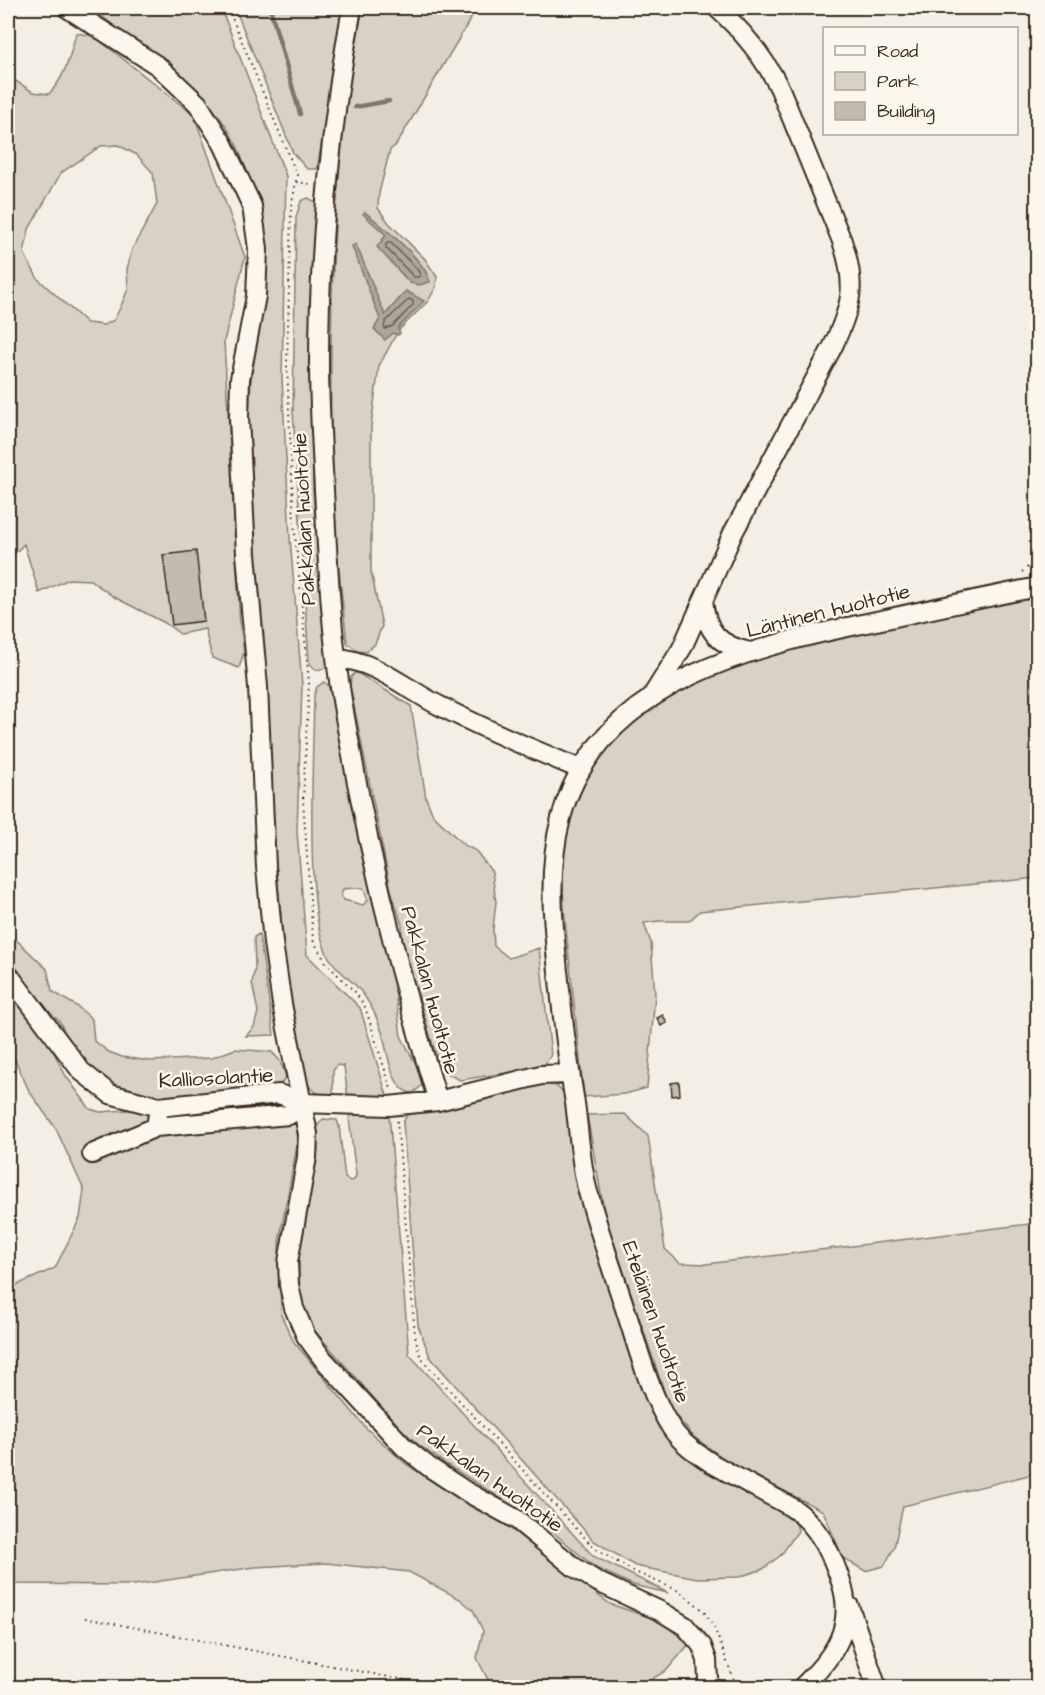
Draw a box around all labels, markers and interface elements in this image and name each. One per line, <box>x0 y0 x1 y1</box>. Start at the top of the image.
legend <box>823 27 1018 135</box>
text: Road <box>877 39 918 64</box>
text: Park <box>877 69 919 94</box>
text: Building <box>877 99 935 125</box>
street label: Pakkalan huoltotie <box>285 432 323 606</box>
street label: Läntinen huoltotie <box>743 577 913 645</box>
street label: Pakkalan huoltotie <box>394 903 466 1077</box>
street label: Kalliosolantie <box>158 1061 274 1095</box>
street label: Eteläinen huoltotie <box>615 1237 697 1407</box>
street label: Pakkalan huoltotie <box>411 1417 569 1539</box>

